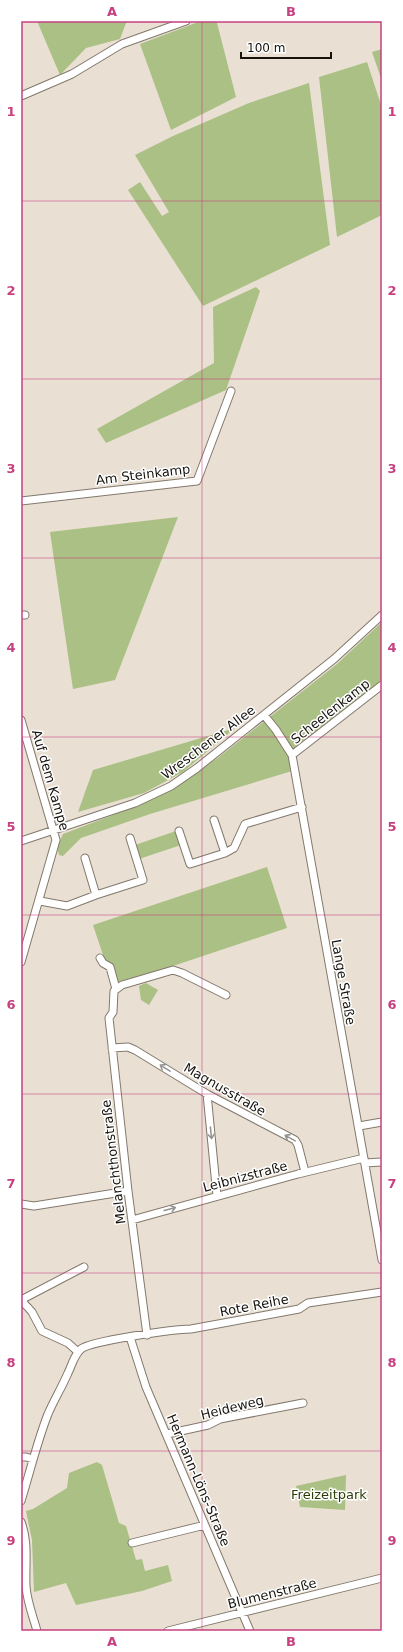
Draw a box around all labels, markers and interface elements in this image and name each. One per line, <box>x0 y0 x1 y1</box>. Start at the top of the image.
text: A <box>107 4 117 19</box>
text: B <box>286 4 296 19</box>
scale bar <box>241 34 331 60</box>
text: 100 m <box>247 41 285 55</box>
text: 1 <box>6 104 16 119</box>
text: 1 <box>387 104 397 119</box>
text: 2 <box>6 283 16 298</box>
text: 2 <box>387 283 397 298</box>
text: 3 <box>6 461 16 476</box>
street label: Am Steinkamp <box>95 461 191 488</box>
text: 3 <box>387 461 397 476</box>
text: 4 <box>6 640 16 655</box>
text: 4 <box>387 640 397 655</box>
street label: Scheelenkamp <box>288 676 373 747</box>
street label: Wreschener Allee <box>159 702 258 782</box>
street label: Auf dem Kampe <box>29 728 72 832</box>
text: 5 <box>6 819 16 834</box>
text: 5 <box>387 819 397 834</box>
street label: Lange Straße <box>329 938 358 1026</box>
text: 6 <box>6 997 16 1012</box>
text: 6 <box>387 997 397 1012</box>
street label: Magnusstraße <box>181 1060 268 1119</box>
one-way arrow <box>160 1064 171 1072</box>
street label: Melanchthonstraße <box>98 1099 129 1225</box>
one-way arrow <box>207 1126 215 1139</box>
one-way arrow <box>284 1134 296 1142</box>
street label: Leibnizstraße <box>201 1158 289 1195</box>
text: 7 <box>6 1176 16 1191</box>
text: 7 <box>387 1176 397 1191</box>
one-way arrow <box>163 1205 176 1212</box>
street label: Rote Reihe <box>218 1291 290 1320</box>
text: 8 <box>6 1355 16 1370</box>
text: 8 <box>387 1355 397 1370</box>
street label: Heideweg <box>199 1392 265 1423</box>
street label: Hermann-Löns-Straße <box>164 1412 233 1549</box>
park label: Freizeitpark <box>291 1487 367 1502</box>
text: 9 <box>6 1533 16 1548</box>
text: 9 <box>387 1533 397 1548</box>
street label: Blumenstraße <box>226 1575 318 1612</box>
text: A <box>107 1634 117 1649</box>
text: B <box>286 1634 296 1649</box>

